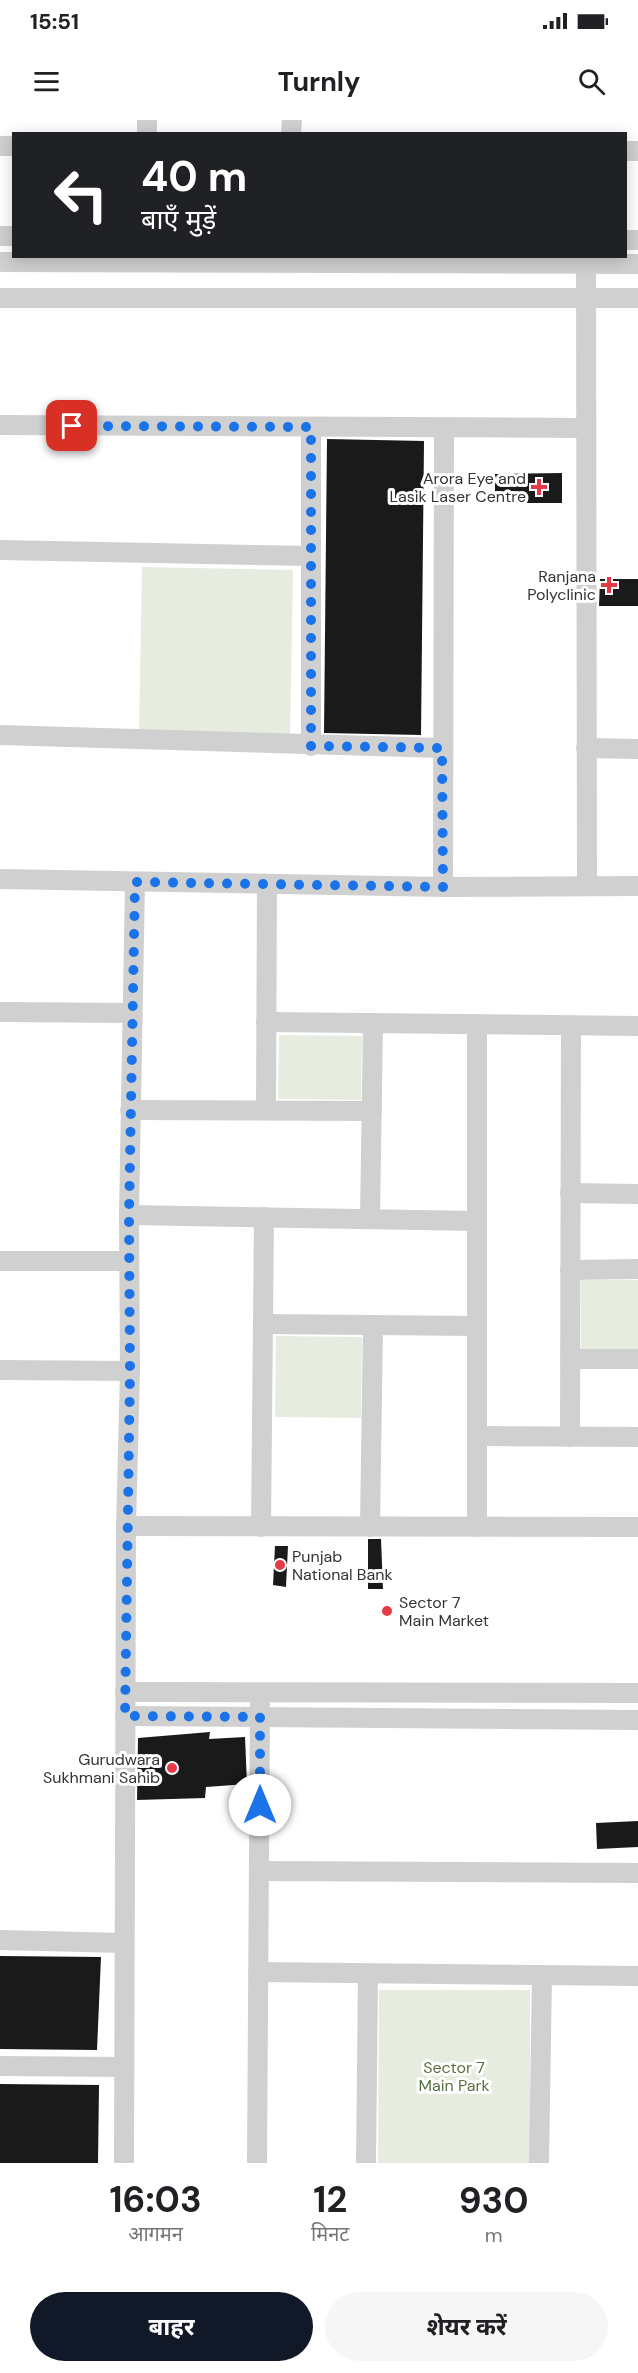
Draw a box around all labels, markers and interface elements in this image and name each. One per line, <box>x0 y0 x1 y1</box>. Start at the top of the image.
text: 15:51 <box>30 7 79 36</box>
text: Turnly <box>278 64 360 99</box>
icon: menu <box>30 65 63 98</box>
icon: search <box>575 65 608 98</box>
text: 40 m <box>141 149 247 204</box>
icon: left <box>42 156 120 234</box>
text: बाएँ मुड़ें <box>141 202 216 237</box>
pin <box>46 400 97 451</box>
icon: arrive <box>55 409 88 442</box>
place label: Arora Eye and Lasik Laser Centre <box>390 468 526 507</box>
marker: Arora Eye and Lasik Laser Centre <box>530 478 548 496</box>
place label: Ranjana Polyclinic <box>527 566 596 605</box>
marker: Ranjana Polyclinic <box>600 576 618 594</box>
place label: Punjab National Bank <box>292 1546 392 1585</box>
marker: Punjab National Bank <box>273 1558 287 1572</box>
place label: Sector 7 Main Market <box>399 1592 489 1631</box>
marker: Sector 7 Main Market <box>380 1604 394 1618</box>
place label: Gurudwara Sukhmani Sahib <box>43 1749 160 1788</box>
marker: Gurudwara Sukhmani Sahib <box>165 1761 179 1775</box>
position arrow <box>228 1773 292 1837</box>
park label: Sector 7 Main Park <box>418 2057 490 2096</box>
text: 16:03 <box>109 2176 202 2223</box>
text: 12 <box>313 2176 347 2223</box>
text: 930 <box>459 2177 529 2224</box>
text: आगमन <box>128 2221 183 2247</box>
text: मिनट <box>311 2221 349 2247</box>
text: m <box>485 2222 503 2248</box>
button: बाहर <box>30 2292 313 2361</box>
button: शेयर करें <box>325 2292 608 2361</box>

